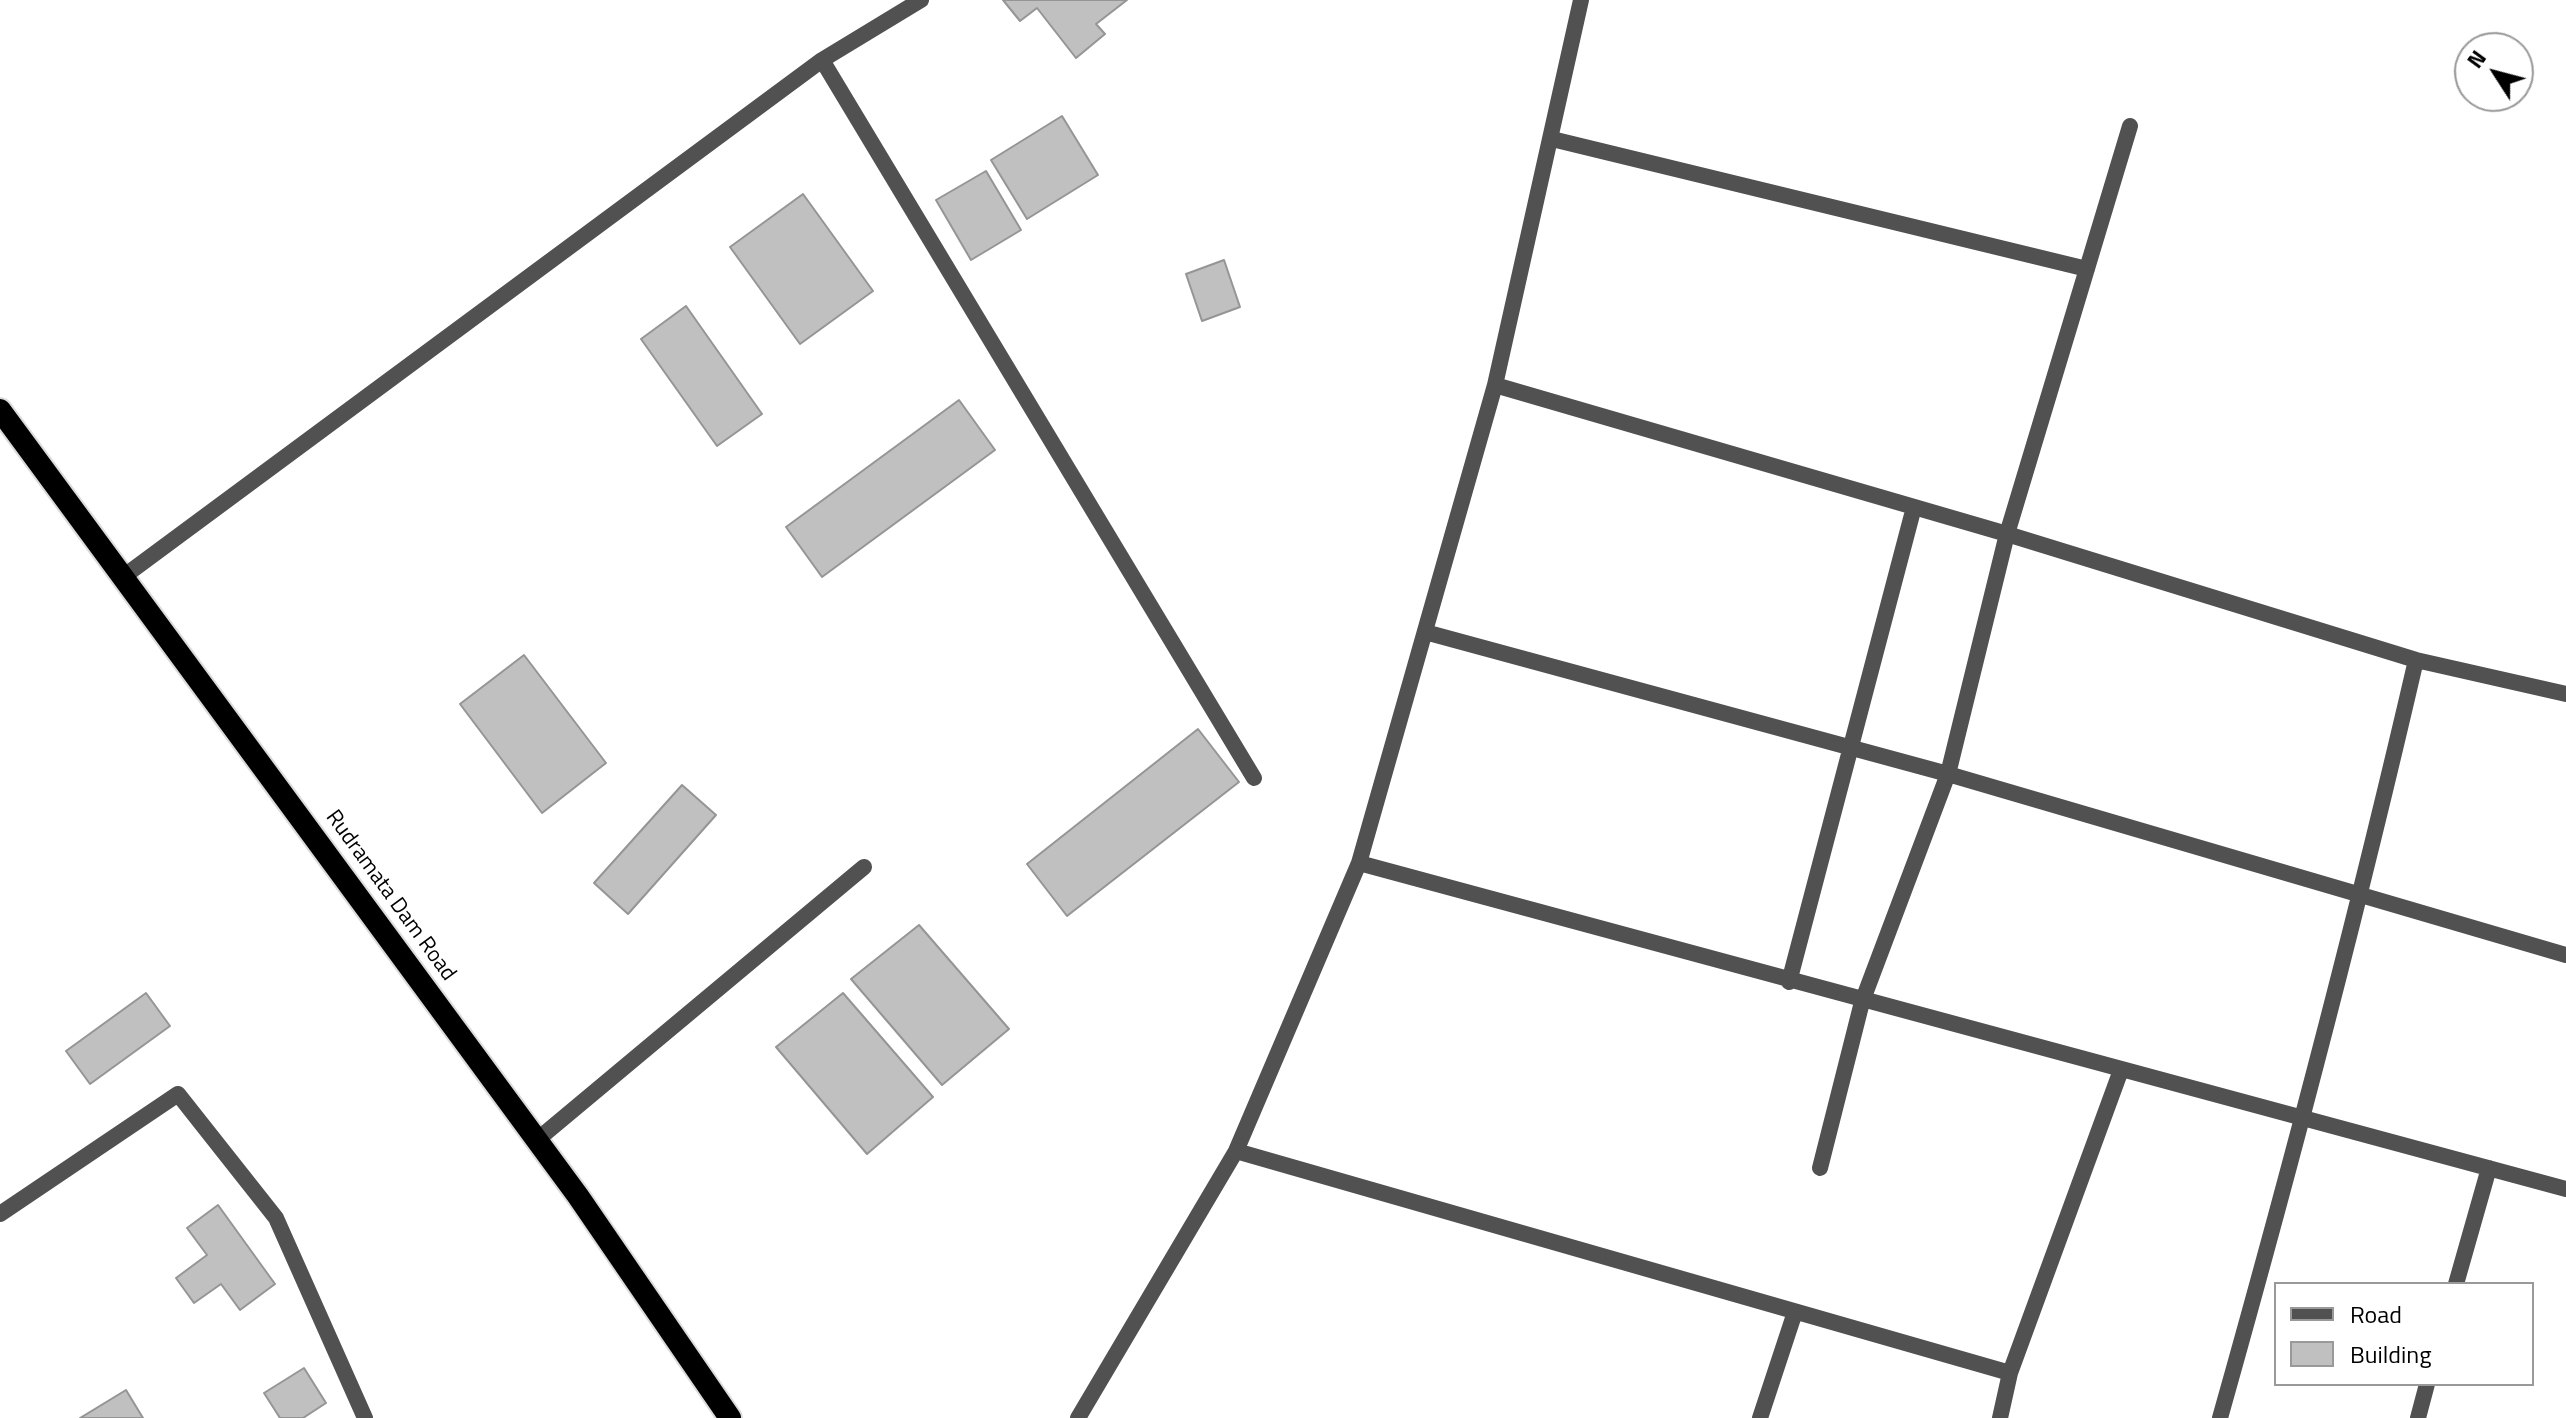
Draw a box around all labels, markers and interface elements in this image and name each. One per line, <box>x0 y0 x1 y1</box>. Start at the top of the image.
north arrow <box>2454 32 2534 112</box>
text: N <box>2458 43 2494 75</box>
street label: Rudramata Dam Road <box>319 806 461 986</box>
legend <box>2274 1282 2534 1386</box>
text: Road <box>2350 1296 2402 1332</box>
text: Building <box>2350 1336 2432 1372</box>

